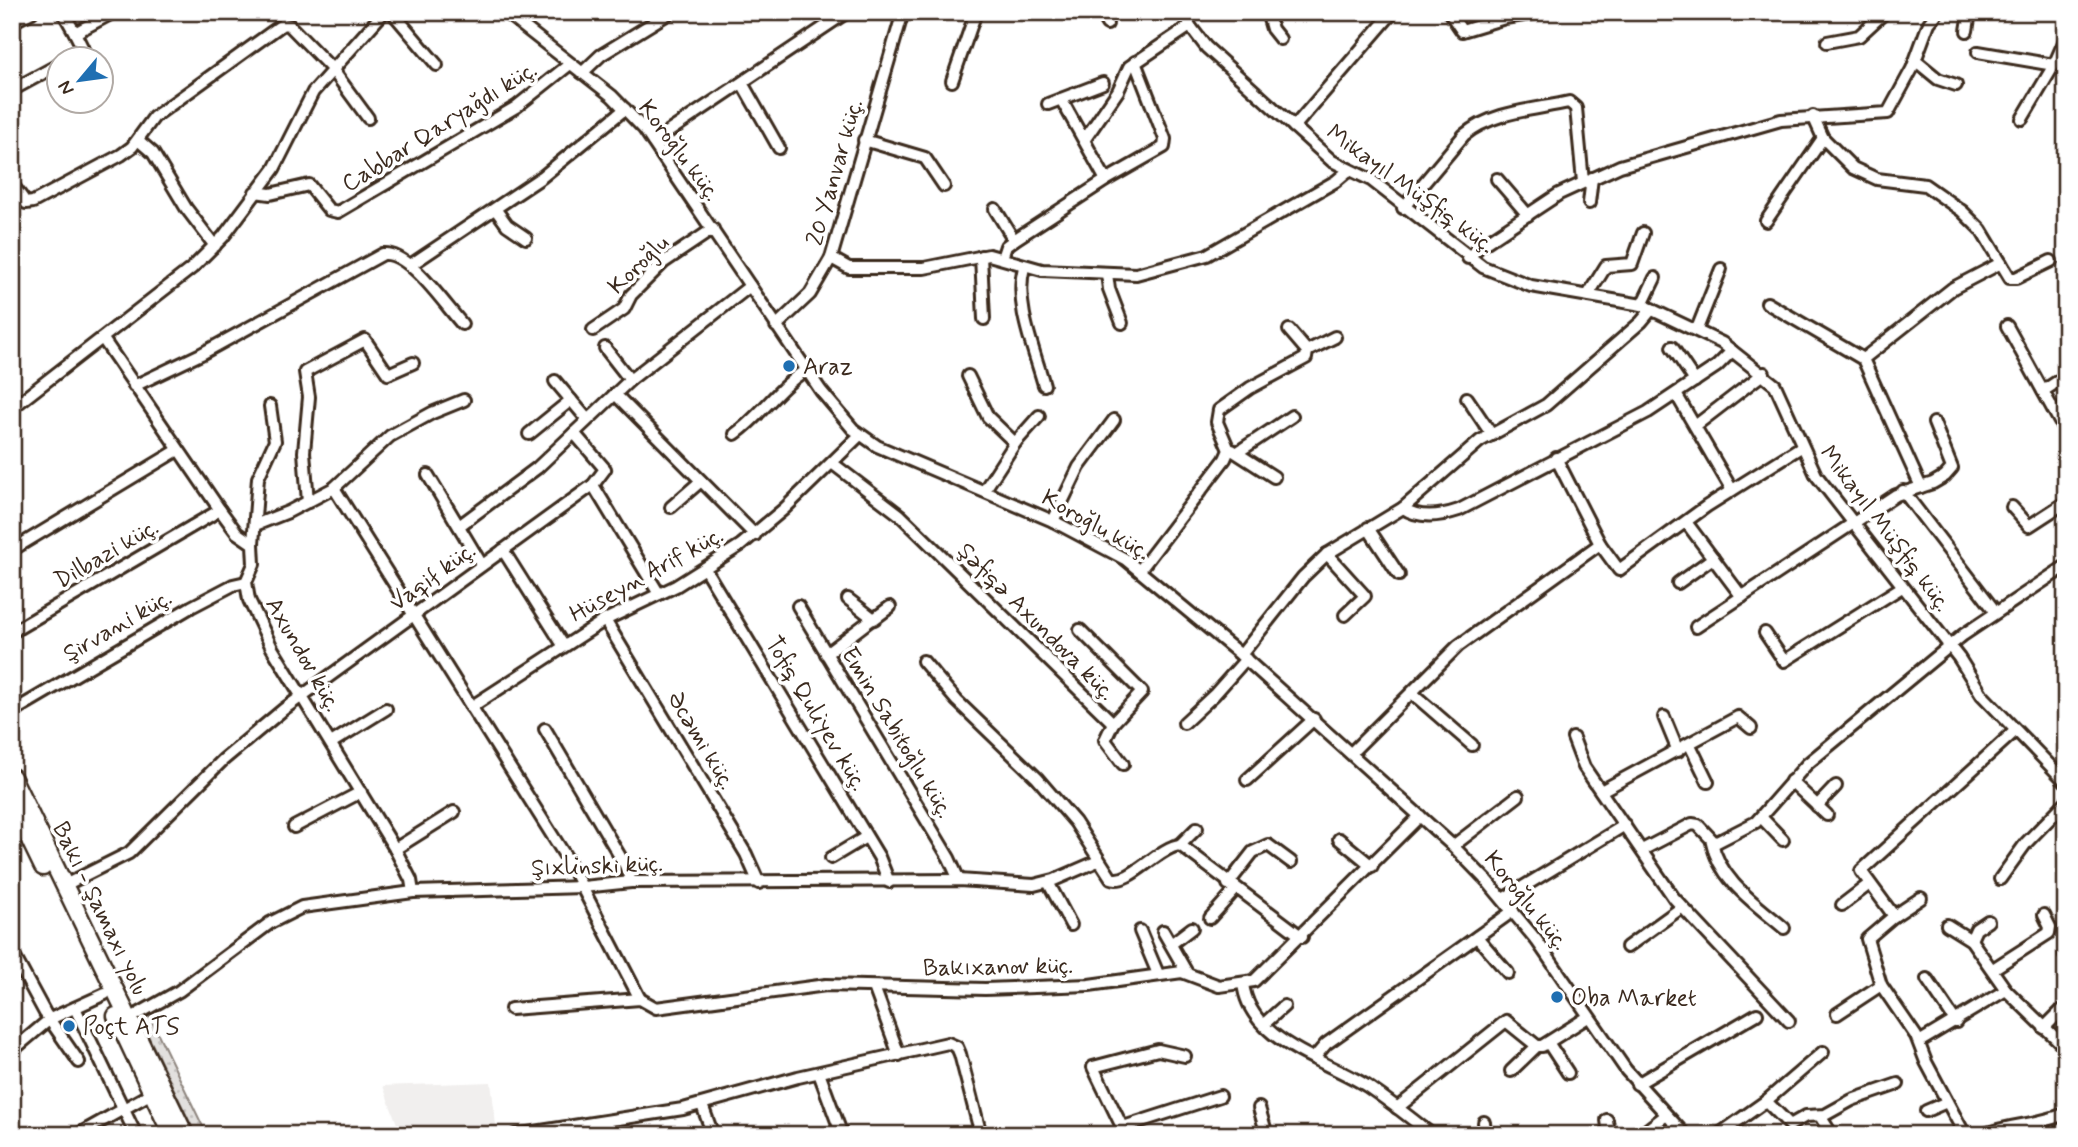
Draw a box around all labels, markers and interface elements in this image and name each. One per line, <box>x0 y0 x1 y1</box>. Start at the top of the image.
north arrow <box>46 46 116 116</box>
street label: Cabbar Qaryağdı küç. <box>336 55 543 200</box>
text: N <box>52 76 80 99</box>
street label: Koroğlu küç. <box>631 94 727 208</box>
street label: 20 Yanvar küç. <box>800 96 871 249</box>
street label: Mikayıl Müşfiq küç. <box>1320 118 1500 261</box>
street label: Koroğlu <box>602 228 676 302</box>
place label: Araz <box>803 352 853 383</box>
marker: Araz <box>781 358 797 374</box>
street label: Mikayıl Müşfiq küç. <box>1812 439 1958 618</box>
street label: Koroğlu küç. <box>1036 483 1155 568</box>
street label: Dilbazi küç. <box>49 512 164 597</box>
street label: Hüseyn Arif küç. <box>564 520 729 630</box>
street label: Vaqif küç. <box>383 535 482 619</box>
street label: Şəfiqə Axundova küç. <box>950 536 1122 708</box>
street label: Şirvani küç. <box>58 583 178 670</box>
street label: Axundov küç. <box>257 592 348 718</box>
street label: Tofiq Quliyev küç. <box>757 631 874 797</box>
street label: Emin Sabitoğlu küç. <box>833 641 960 824</box>
street label: Əcəmi küç. <box>659 686 742 796</box>
street label: Bakı - Şamaxı yolu <box>44 817 155 1000</box>
street label: Koroğlu küç. <box>1476 845 1575 957</box>
street label: Şıxlinski küç. <box>531 849 664 884</box>
street label: Bakıxanov küç. <box>923 951 1073 984</box>
place label: Oba Market <box>1571 983 1697 1014</box>
marker: Oba Market <box>1549 989 1565 1005</box>
place label: Poçt ATS <box>83 1012 180 1043</box>
marker: Poçt ATS <box>61 1018 77 1034</box>

